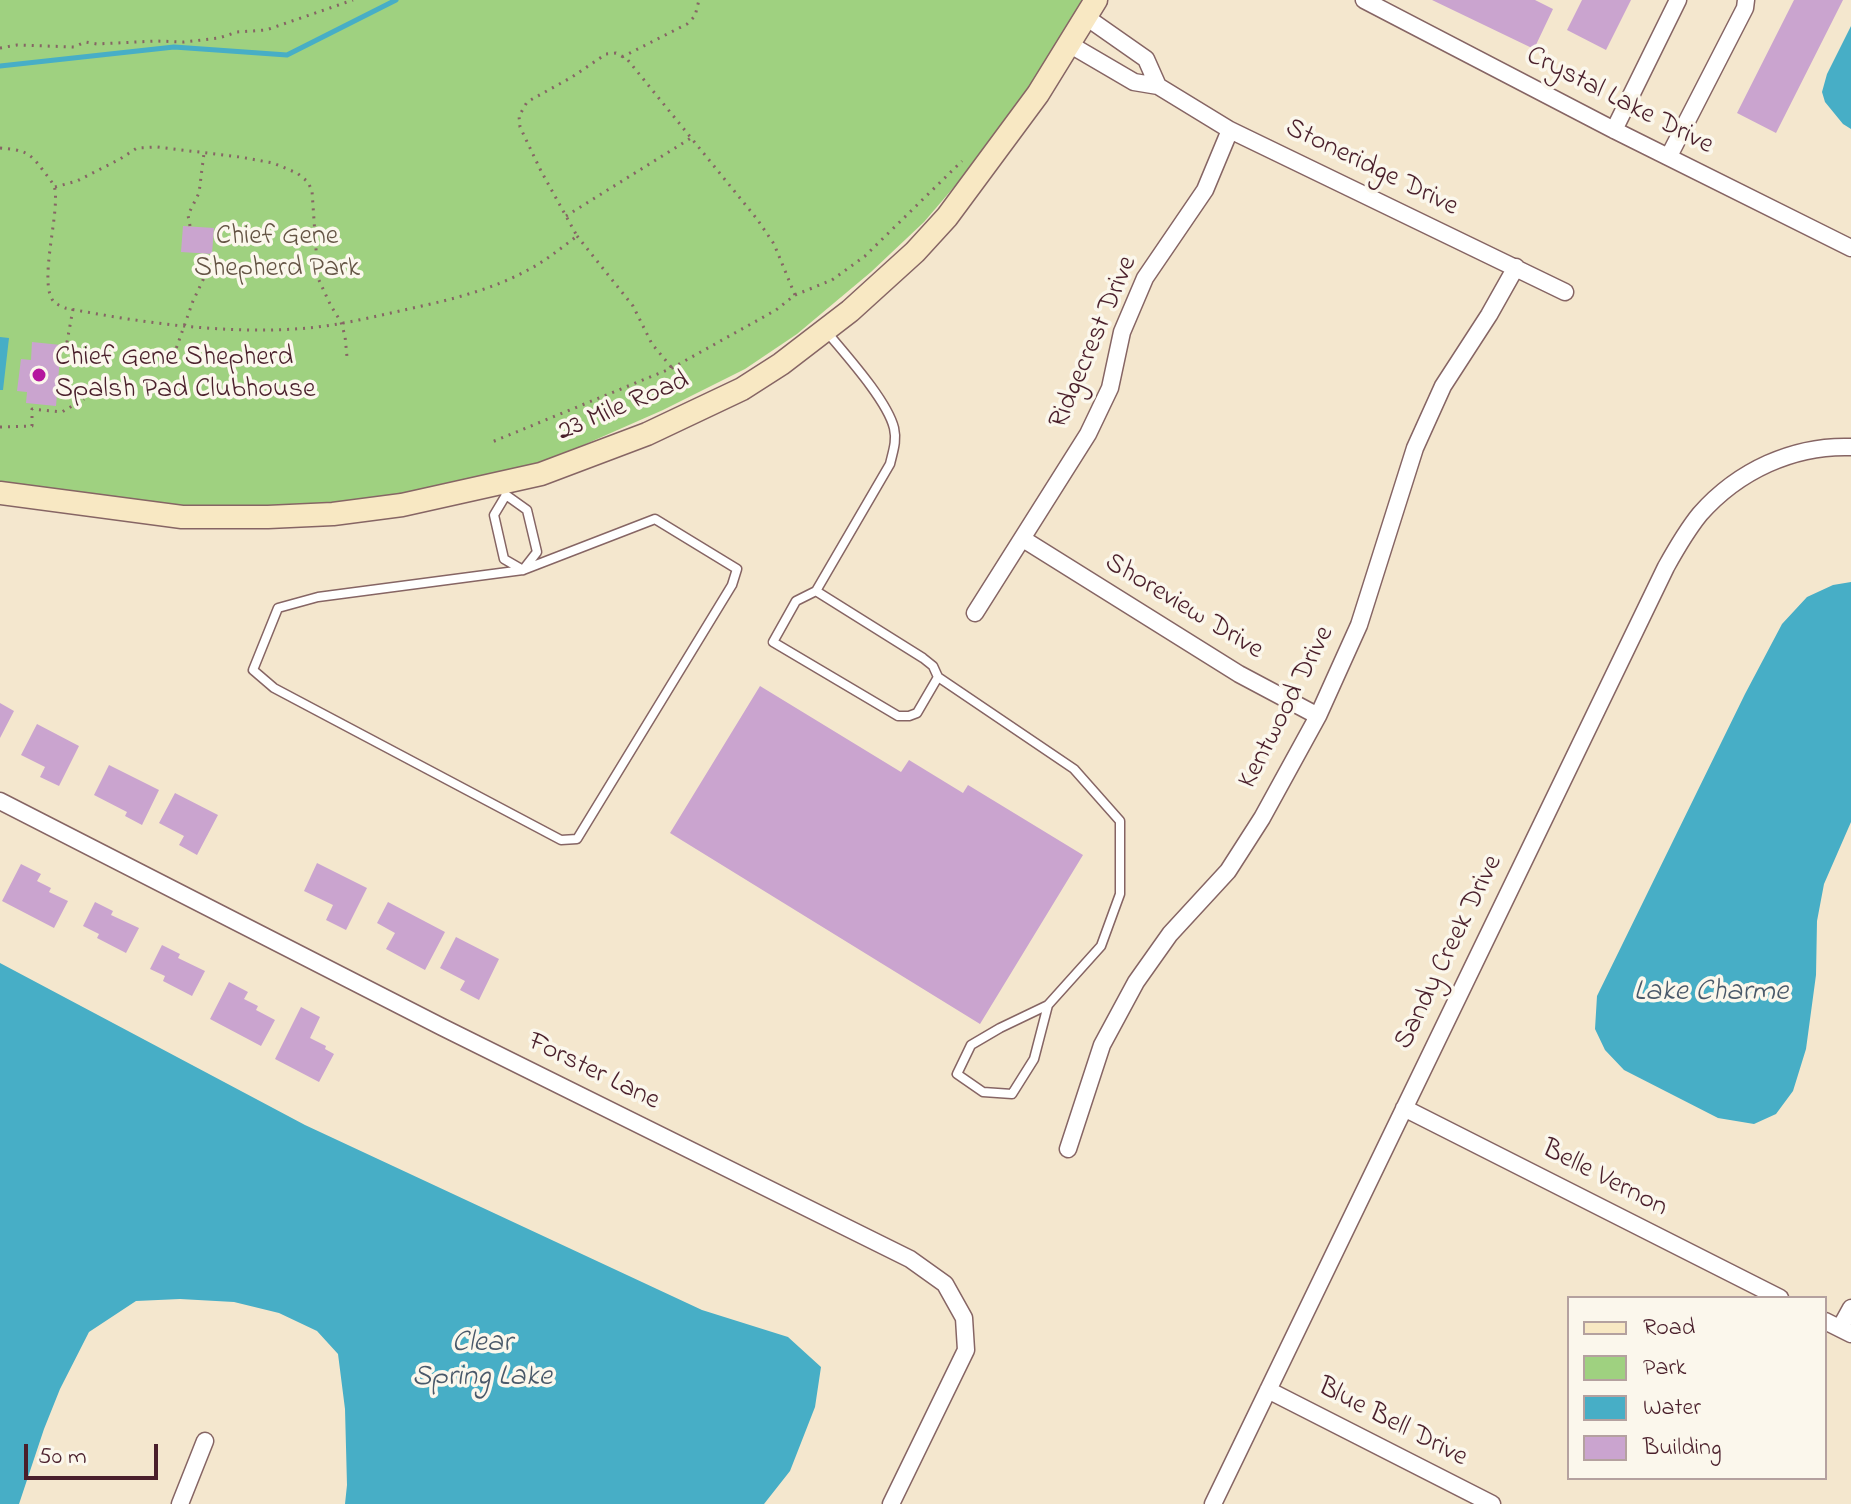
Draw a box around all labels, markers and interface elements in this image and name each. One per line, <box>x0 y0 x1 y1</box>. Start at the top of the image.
street label: Crystal Lake Drive <box>1520 40 1718 164</box>
street label: Stoneridge Drive <box>1279 113 1463 225</box>
park label: Chief Gene Shepherd Park <box>194 221 360 287</box>
street label: Ridgecrest Drive <box>1044 252 1146 434</box>
place label: Chief Gene Shepherd Spalsh Pad Clubhouse <box>55 342 316 408</box>
street label: 23 Mile Road <box>553 365 695 451</box>
marker: Chief Gene Shepherd Spalsh Pad Clubhouse <box>30 366 48 384</box>
street label: Shoreview Drive <box>1098 547 1268 669</box>
street label: Kentwood Drive <box>1233 621 1343 795</box>
street label: Sandy Creek Drive <box>1388 850 1512 1056</box>
water label: Lake Charme <box>1634 976 1788 1012</box>
street label: Forster Lane <box>522 1027 664 1119</box>
street label: Belle Vernon <box>1535 1134 1673 1226</box>
legend <box>1567 1296 1827 1480</box>
text: Road <box>1643 1311 1695 1346</box>
water label: Clear Spring Lake <box>412 1327 552 1398</box>
text: Park <box>1643 1351 1686 1386</box>
street label: Blue Bell Drive <box>1311 1372 1473 1476</box>
text: Water <box>1643 1391 1701 1426</box>
scale bar <box>28 1428 162 1478</box>
text: Building <box>1643 1431 1722 1466</box>
text: 50 m <box>38 1440 87 1475</box>

